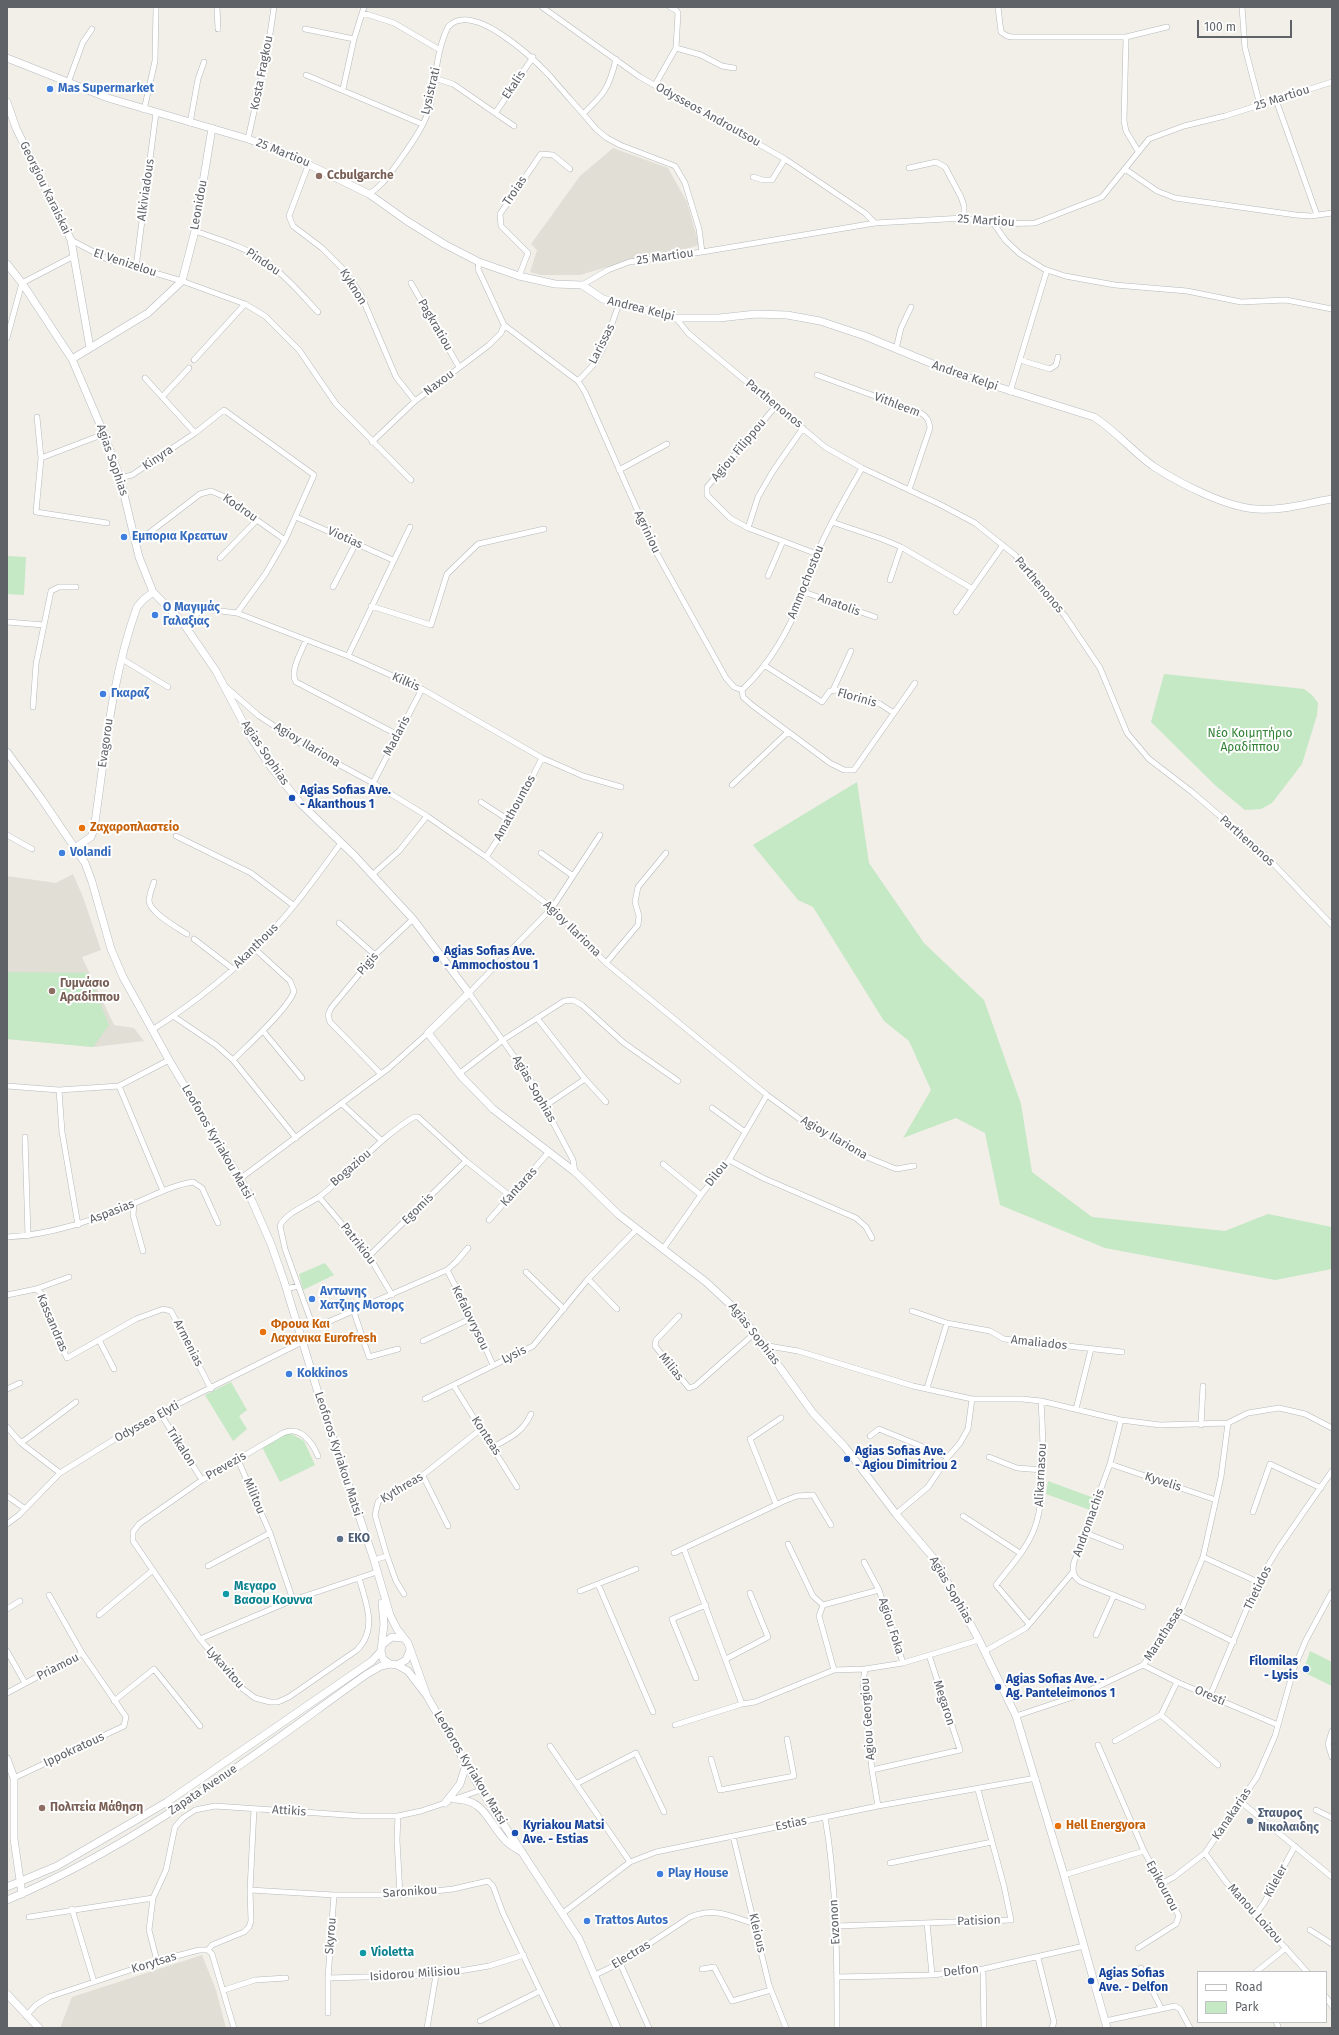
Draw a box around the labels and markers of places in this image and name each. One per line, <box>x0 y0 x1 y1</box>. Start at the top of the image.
place label: Mas Supermarket <box>58 82 154 96</box>
marker: Mas Supermarket <box>45 84 55 94</box>
place label: Ccbulgarche <box>327 169 394 183</box>
marker: Ccbulgarche <box>314 171 324 181</box>
place label: Εμπορια Κρεατων <box>132 530 228 544</box>
marker: Εμπορια Κρεατων <box>119 532 129 542</box>
place label: Ο Μαγιμάς Γαλαξιας <box>163 601 220 629</box>
marker: Ο Μαγιμάς Γαλαξιας <box>150 610 160 620</box>
place label: Γκαραζ <box>111 687 149 701</box>
marker: Γκαραζ <box>98 689 108 699</box>
place label: Agias Sofias Ave. - Akanthous 1 <box>300 784 391 812</box>
marker: Agias Sofias Ave. - Akanthous 1 <box>287 793 297 803</box>
place label: Ζαχαροπλαστείο <box>90 821 179 835</box>
marker: Ζαχαροπλαστείο <box>77 823 87 833</box>
place label: Volandi <box>70 846 111 860</box>
marker: Volandi <box>57 848 67 858</box>
place label: Agias Sofias Ave. - Ammochostou 1 <box>444 945 538 973</box>
marker: Agias Sofias Ave. - Ammochostou 1 <box>431 954 441 964</box>
place label: Γυμνάσιο Αραδίππου <box>60 977 120 1005</box>
marker: Γυμνάσιο Αραδίππου <box>47 986 57 996</box>
place label: Αντωνης Χατζιης Μοτορς <box>320 1285 404 1313</box>
marker: Αντωνης Χατζιης Μοτορς <box>307 1294 317 1304</box>
place label: Φρουα Και Λαχανικα Eurofresh <box>271 1318 377 1346</box>
marker: Φρουα Και Λαχανικα Eurofresh <box>258 1327 268 1337</box>
place label: Kokkinos <box>297 1367 348 1381</box>
marker: Kokkinos <box>284 1369 294 1379</box>
place label: Agias Sofias Ave. - Agiou Dimitriou 2 <box>855 1445 957 1473</box>
marker: Agias Sofias Ave. - Agiou Dimitriou 2 <box>842 1454 852 1464</box>
place label: EKO <box>348 1532 370 1546</box>
marker: EKO <box>335 1534 345 1544</box>
place label: Μεγαρο Βασου Κουννα <box>234 1580 313 1608</box>
marker: Μεγαρο Βασου Κουννα <box>221 1589 231 1599</box>
place label: Filomilas - Lysis <box>1249 1655 1298 1683</box>
marker: Filomilas - Lysis <box>1301 1664 1311 1674</box>
place label: Agias Sofias Ave. - Ag. Panteleimonos 1 <box>1006 1673 1115 1701</box>
marker: Agias Sofias Ave. - Ag. Panteleimonos 1 <box>993 1682 1003 1692</box>
place label: Πολιτεία Μάθηση <box>50 1801 143 1815</box>
marker: Πολιτεία Μάθηση <box>37 1803 47 1813</box>
place label: Σταυρος Νικολαιδης <box>1258 1807 1319 1835</box>
marker: Σταυρος Νικολαιδης <box>1245 1816 1255 1826</box>
place label: Kyriakou Matsi Ave. - Estias <box>523 1819 604 1847</box>
place label: Hell Energyora <box>1066 1819 1146 1833</box>
marker: Hell Energyora <box>1053 1821 1063 1831</box>
marker: Kyriakou Matsi Ave. - Estias <box>510 1828 520 1838</box>
place label: Play House <box>668 1867 728 1881</box>
marker: Play House <box>655 1869 665 1879</box>
place label: Trattos Autos <box>595 1914 668 1928</box>
marker: Trattos Autos <box>582 1916 592 1926</box>
place label: Violetta <box>371 1946 414 1960</box>
marker: Violetta <box>358 1948 368 1958</box>
place label: Agias Sofias Ave. - Delfon <box>1099 1967 1168 1995</box>
marker: Agias Sofias Ave. - Delfon <box>1086 1976 1096 1986</box>

